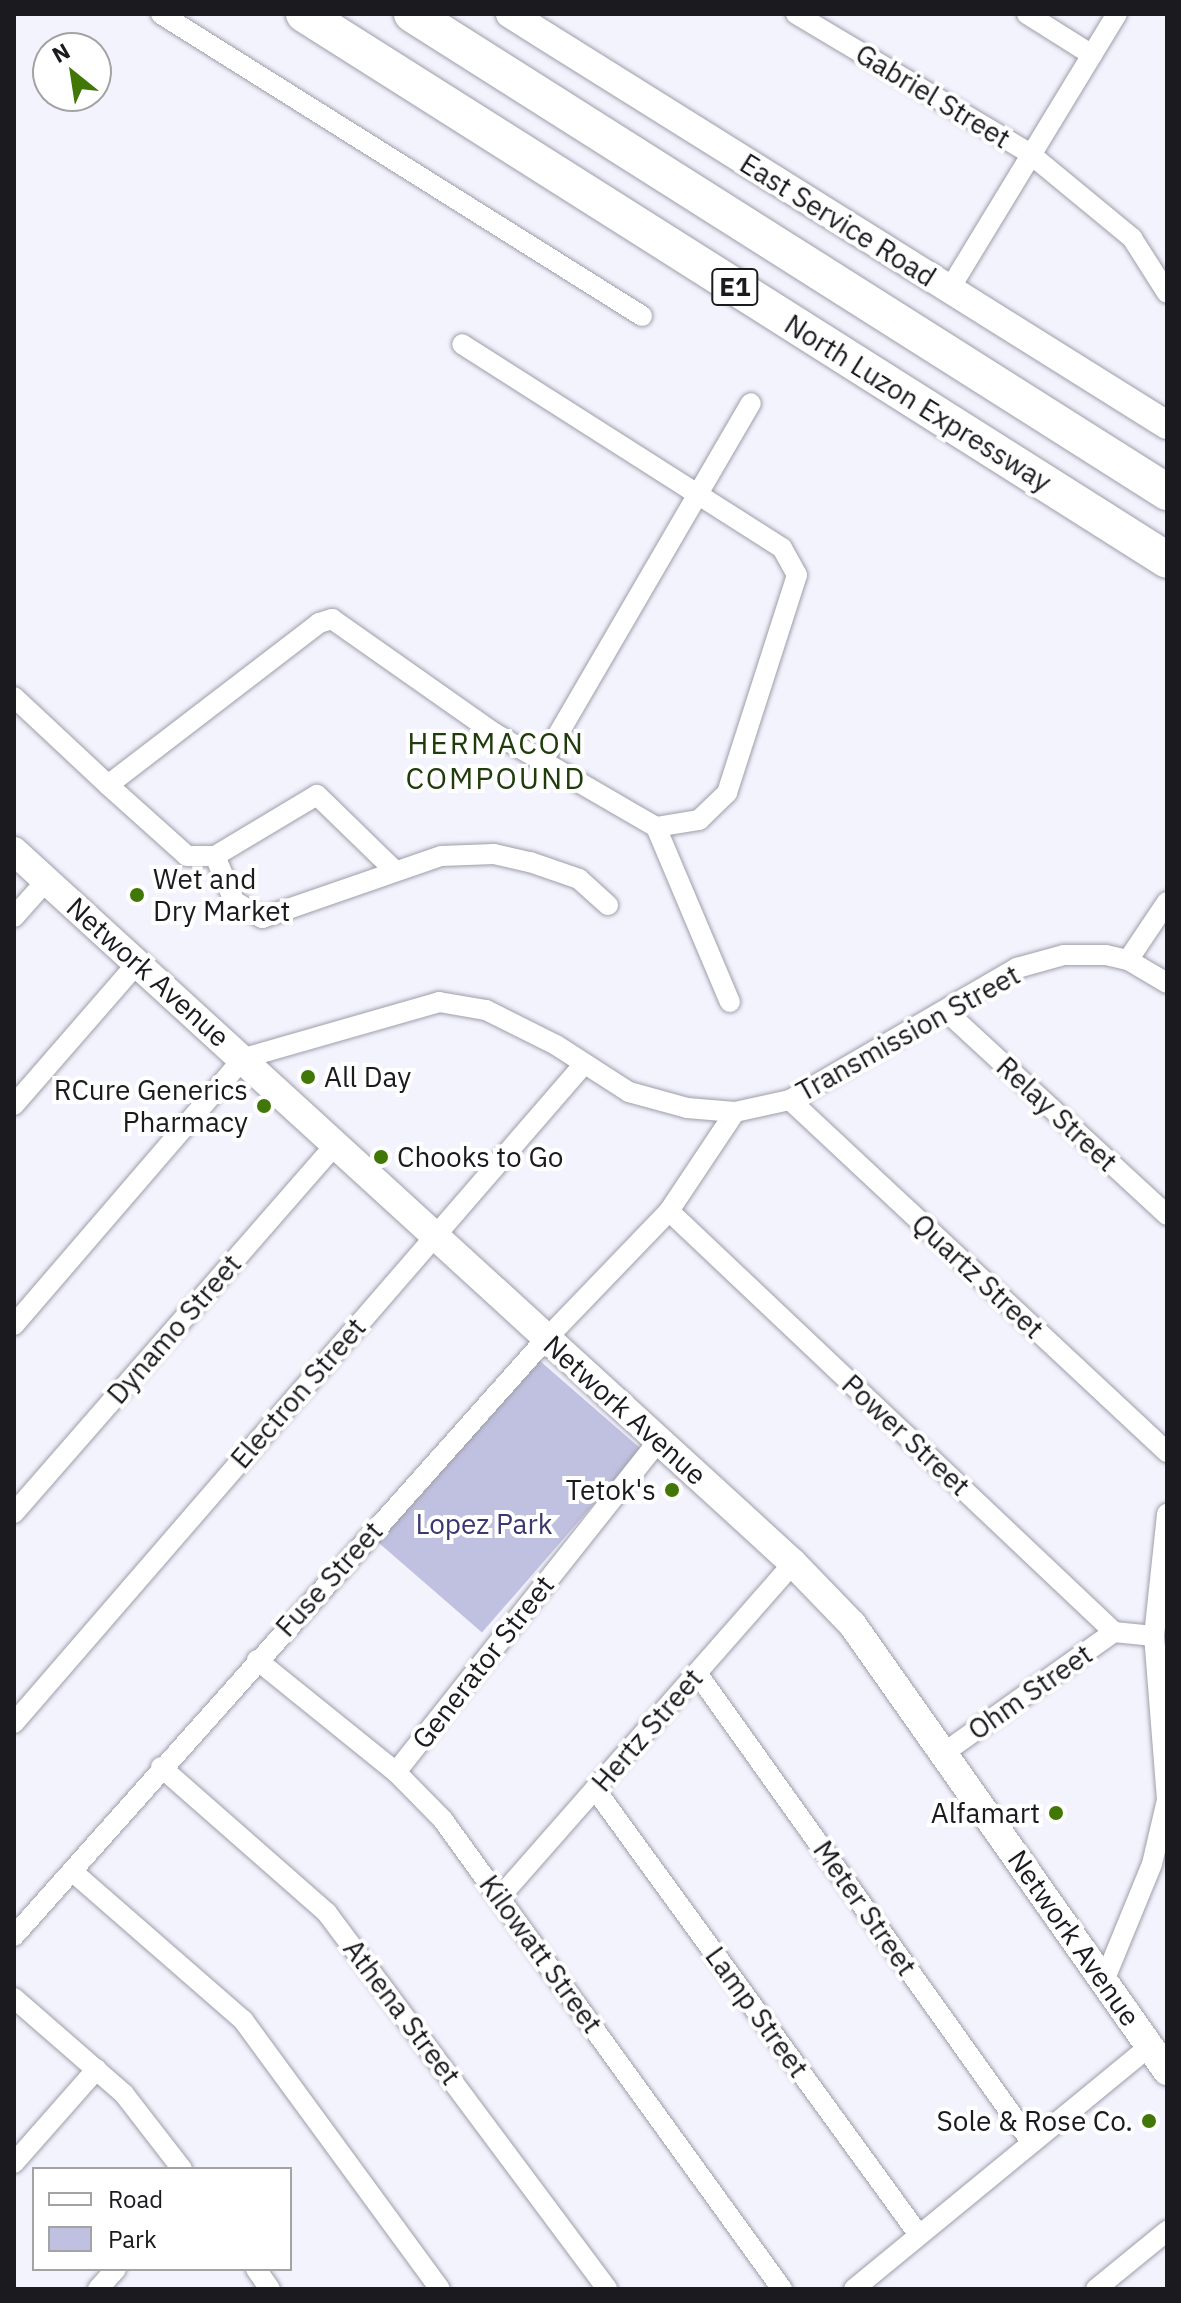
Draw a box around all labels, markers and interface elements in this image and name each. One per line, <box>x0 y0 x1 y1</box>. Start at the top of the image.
north arrow <box>32 32 112 112</box>
text: N <box>47 36 75 69</box>
street label: Gabriel Street <box>850 37 1016 155</box>
street label: East Service Road <box>734 146 942 294</box>
road number: E1 <box>711 265 759 309</box>
street label: North Luzon Expressway <box>779 307 1057 499</box>
district label: HERMACON COMPOUND <box>406 725 586 796</box>
place label: Wet and Dry Market <box>153 862 290 928</box>
marker: Wet and Dry Market <box>128 886 146 904</box>
street label: Network Avenue <box>60 890 236 1054</box>
street label: Transmission Street <box>791 958 1025 1108</box>
street label: Relay Street <box>990 1050 1124 1178</box>
place label: All Day <box>324 1060 411 1094</box>
marker: All Day <box>299 1068 317 1086</box>
place label: RCure Generics Pharmacy <box>54 1073 248 1139</box>
marker: RCure Generics Pharmacy <box>255 1097 273 1115</box>
place label: Chooks to Go <box>397 1140 564 1174</box>
marker: Chooks to Go <box>372 1148 390 1166</box>
street label: Quartz Street <box>905 1207 1051 1345</box>
street label: Dynamo Street <box>100 1247 248 1411</box>
street label: Electron Street <box>224 1311 372 1475</box>
street label: Network Avenue <box>537 1328 713 1492</box>
street label: Power Street <box>835 1367 977 1503</box>
place label: Tetok's <box>566 1473 656 1507</box>
marker: Tetok's <box>663 1481 681 1499</box>
park label: Lopez Park <box>415 1507 553 1541</box>
street label: Fuse Street <box>269 1515 389 1643</box>
street label: Generator Street <box>405 1569 561 1755</box>
street label: Ohm Street <box>962 1637 1098 1747</box>
street label: Hertz Street <box>585 1662 709 1798</box>
place label: Alfamart <box>931 1796 1040 1830</box>
marker: Alfamart <box>1047 1804 1065 1822</box>
street label: Meter Street <box>806 1834 924 1982</box>
street label: Network Avenue <box>1001 1844 1147 2032</box>
street label: Kilowatt Street <box>472 1869 610 2039</box>
street label: Athena Street <box>336 1933 468 2091</box>
street label: Lamp Street <box>698 1940 816 2084</box>
place label: Sole & Rose Co. <box>936 2104 1133 2138</box>
marker: Sole & Rose Co. <box>1140 2112 1158 2130</box>
legend <box>32 2167 292 2271</box>
text: Road <box>108 2183 163 2215</box>
text: Park <box>108 2223 157 2255</box>

